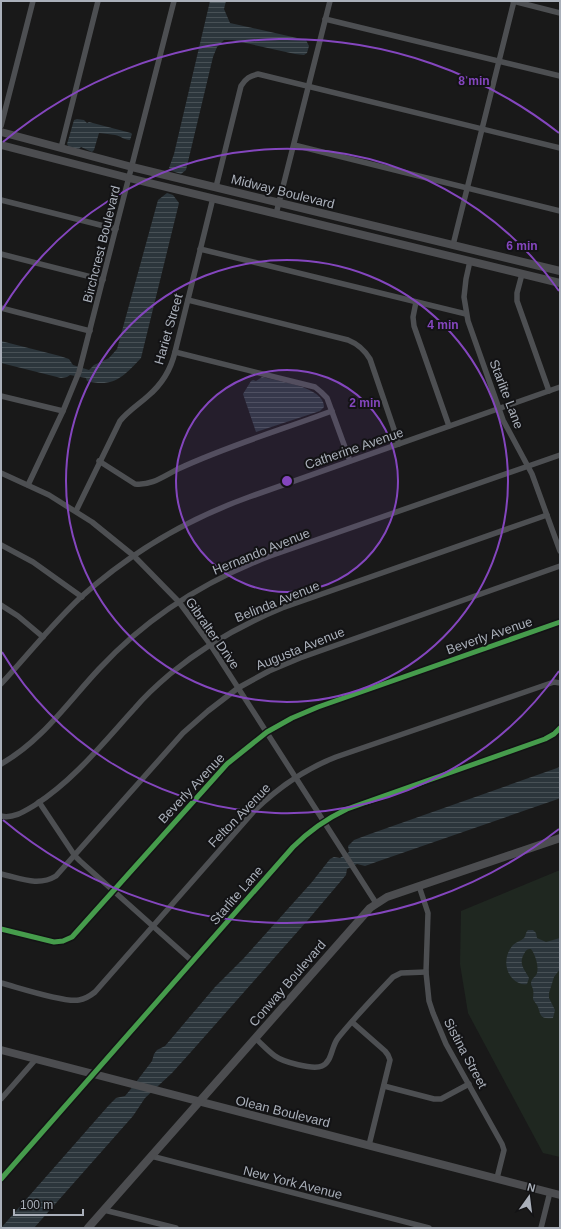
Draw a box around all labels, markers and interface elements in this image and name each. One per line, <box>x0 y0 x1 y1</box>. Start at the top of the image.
text: 8 min <box>458 74 490 88</box>
street label: Midway Boulevard <box>230 171 336 212</box>
street label: Birchcrest Boulevard <box>80 184 123 304</box>
text: 6 min <box>506 239 538 253</box>
street label: Hariet Street <box>151 292 186 366</box>
text: 4 min <box>427 318 459 332</box>
street label: Starlite Lane <box>486 357 527 431</box>
text: 2 min <box>349 396 381 410</box>
street label: Catherine Avenue <box>303 425 405 472</box>
centre of rings <box>280 474 294 488</box>
street label: Hernando Avenue <box>210 525 312 578</box>
street label: Belinda Avenue <box>233 578 322 625</box>
street label: Gibralter Drive <box>182 595 243 672</box>
street label: Beverly Avenue <box>444 614 534 657</box>
street label: Augusta Avenue <box>254 624 347 673</box>
street label: Beverly Avenue <box>155 750 228 826</box>
street label: Felton Avenue <box>205 780 274 850</box>
street label: Starlite Lane <box>207 863 266 928</box>
street label: Conway Boulevard <box>246 937 329 1029</box>
street label: Sistina Street <box>441 1016 491 1091</box>
street label: Olean Boulevard <box>234 1092 332 1130</box>
street label: New York Avenue <box>242 1163 344 1202</box>
north arrow <box>509 1177 549 1217</box>
text: N <box>526 1181 537 1194</box>
scale bar <box>14 1191 83 1217</box>
text: 100 m <box>20 1198 53 1212</box>

